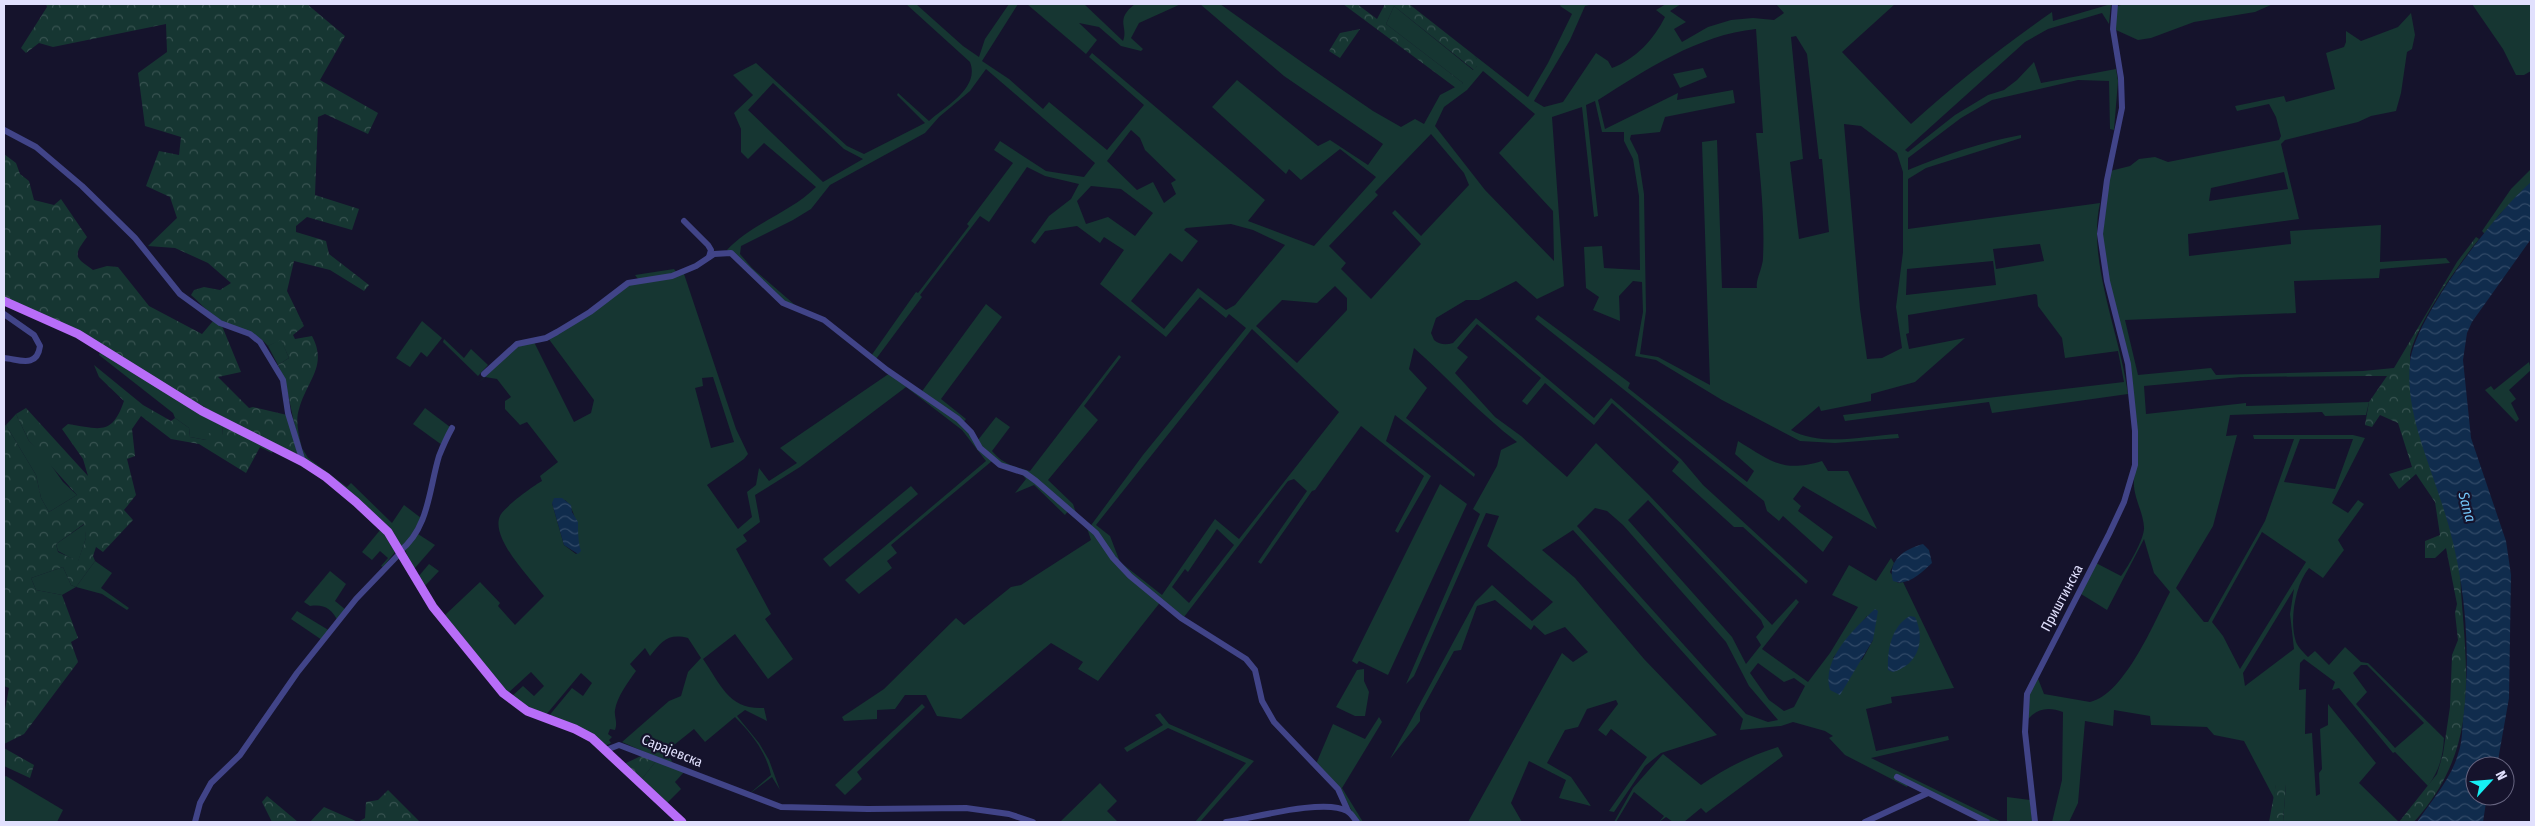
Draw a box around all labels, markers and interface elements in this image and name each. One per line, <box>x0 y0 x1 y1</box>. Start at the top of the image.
water label: Sana <box>2454 489 2480 524</box>
street label: Приштинска <box>2037 562 2087 634</box>
street label: Сарајевска <box>639 731 705 771</box>
north arrow <box>2465 756 2515 806</box>
text: N <box>2492 768 2511 783</box>

